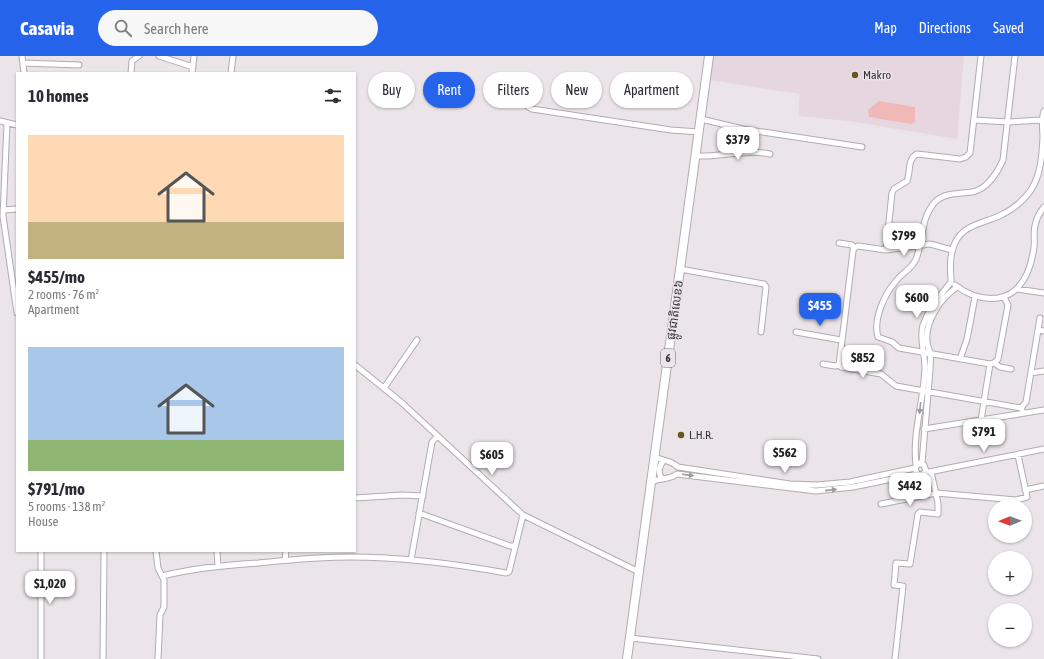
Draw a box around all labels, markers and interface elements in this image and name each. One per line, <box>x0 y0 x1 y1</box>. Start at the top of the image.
search box <box>98 10 378 46</box>
text: Casavia <box>20 17 74 39</box>
icon: search <box>112 17 134 39</box>
text: Search here <box>144 20 209 37</box>
text: Map <box>874 20 897 36</box>
text: Directions <box>919 20 971 36</box>
text: Saved <box>993 20 1024 36</box>
place label: Makro <box>863 68 891 82</box>
marker: Makro <box>850 70 860 80</box>
chip: Buy <box>368 72 415 108</box>
chip: Rent <box>423 72 475 108</box>
chip: Filters <box>483 72 543 108</box>
chip: New <box>551 72 602 108</box>
chip: Apartment <box>610 72 693 108</box>
icon: filters <box>322 85 344 107</box>
text: 10 homes <box>28 86 89 106</box>
pin: $379 <box>714 127 762 161</box>
text: $379 <box>726 132 750 147</box>
icon: home <box>150 161 222 233</box>
pin: $799 <box>880 223 928 257</box>
text: $799 <box>892 228 916 243</box>
text: $455/mo <box>28 267 85 287</box>
street label: ផ្លូវជាតិលេខ៦ <box>664 279 690 341</box>
pin: $600 <box>893 285 941 319</box>
text: 2 rooms · 76 m² <box>28 287 99 302</box>
text: $600 <box>905 290 929 305</box>
pin: $455 <box>796 293 844 327</box>
text: $455 <box>808 298 832 313</box>
text: Apartment <box>28 302 79 317</box>
pin: $852 <box>839 345 887 379</box>
road number: 6 <box>661 349 675 367</box>
text: $852 <box>851 350 875 365</box>
icon: home <box>150 373 222 445</box>
one-way arrow <box>917 402 923 414</box>
pin: $791 <box>960 419 1008 453</box>
text: $791 <box>972 424 996 439</box>
place label: L.H.R. <box>689 428 713 442</box>
marker: L.H.R. <box>676 430 686 440</box>
pin: $562 <box>761 440 809 474</box>
pin: $605 <box>468 442 516 476</box>
text: $562 <box>773 445 797 460</box>
text: $605 <box>480 447 504 462</box>
one-way arrow <box>682 472 694 478</box>
pin: $442 <box>886 473 934 507</box>
text: $442 <box>898 478 922 493</box>
text: $791/mo <box>28 479 85 499</box>
one-way arrow <box>825 487 837 493</box>
text: 5 rooms · 138 m² <box>28 499 105 514</box>
north arrow <box>988 499 1032 543</box>
map controls <box>988 499 1032 647</box>
text: House <box>28 514 58 529</box>
button: + <box>988 551 1032 595</box>
pin: $1,020 <box>17 571 83 605</box>
text: $1,020 <box>34 576 66 591</box>
button: − <box>988 603 1032 647</box>

